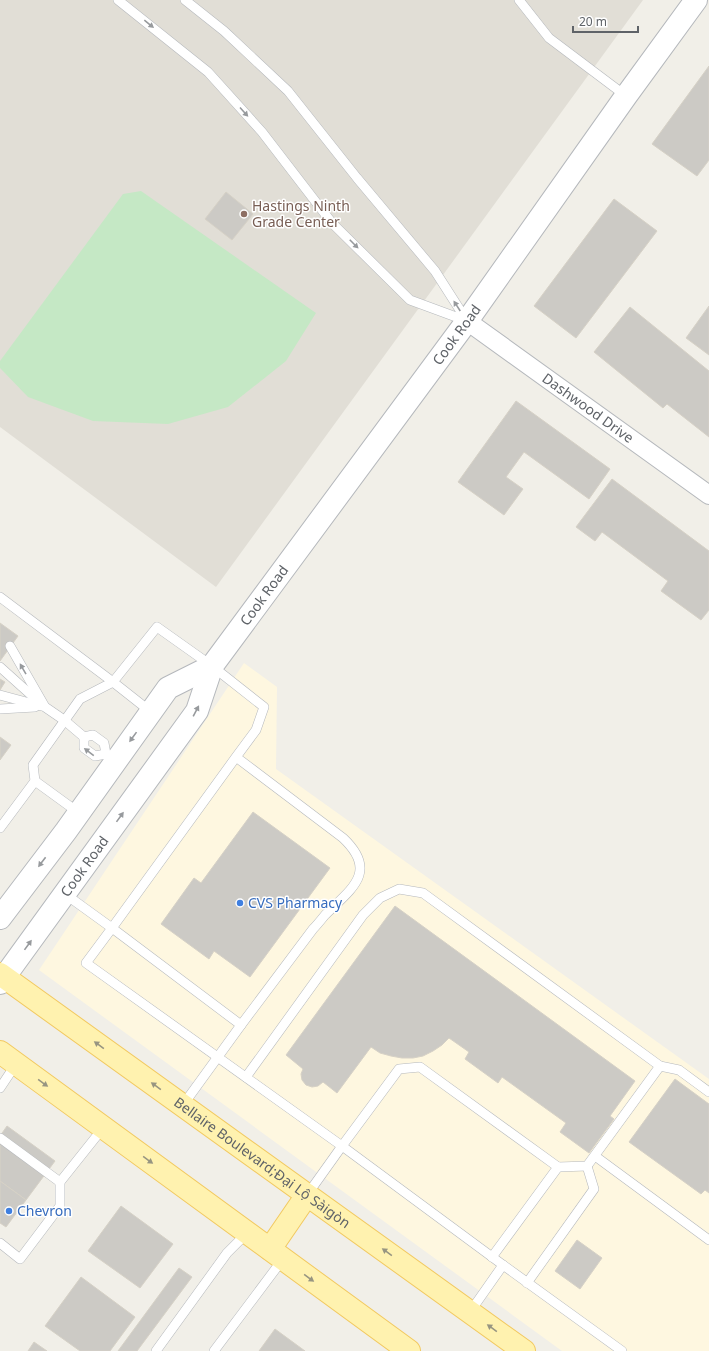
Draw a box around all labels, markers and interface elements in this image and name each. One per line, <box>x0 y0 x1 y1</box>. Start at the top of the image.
scale bar <box>573 8 638 34</box>
text: 20 m <box>579 13 607 30</box>
one-way arrow <box>143 20 154 29</box>
one-way arrow <box>240 107 249 117</box>
place label: Hastings Ninth Grade Center <box>252 196 350 231</box>
marker: Hastings Ninth Grade Center <box>239 209 249 219</box>
one-way arrow <box>349 239 359 249</box>
one-way arrow <box>454 300 461 311</box>
street label: Cook Road <box>428 301 485 369</box>
street label: Dashwood Drive <box>539 368 638 447</box>
street label: Cook Road <box>235 561 292 629</box>
one-way arrow <box>20 663 27 675</box>
one-way arrow <box>192 706 199 717</box>
one-way arrow <box>129 732 138 743</box>
one-way arrow <box>84 748 95 756</box>
one-way arrow <box>116 812 124 822</box>
street label: Cook Road <box>56 832 112 900</box>
one-way arrow <box>38 857 47 868</box>
place label: CVS Pharmacy <box>248 893 343 912</box>
marker: CVS Pharmacy <box>235 898 245 908</box>
one-way arrow <box>24 940 32 950</box>
one-way arrow <box>94 1041 104 1049</box>
one-way arrow <box>37 1079 48 1088</box>
one-way arrow <box>151 1082 162 1090</box>
street label: Bellaire Boulevard;Đại Lộ Sàigòn <box>170 1092 354 1232</box>
one-way arrow <box>142 1156 153 1164</box>
place label: Chevron <box>17 1201 72 1220</box>
marker: Chevron <box>4 1206 14 1216</box>
one-way arrow <box>381 1248 392 1256</box>
one-way arrow <box>304 1274 315 1282</box>
one-way arrow <box>487 1324 497 1332</box>

